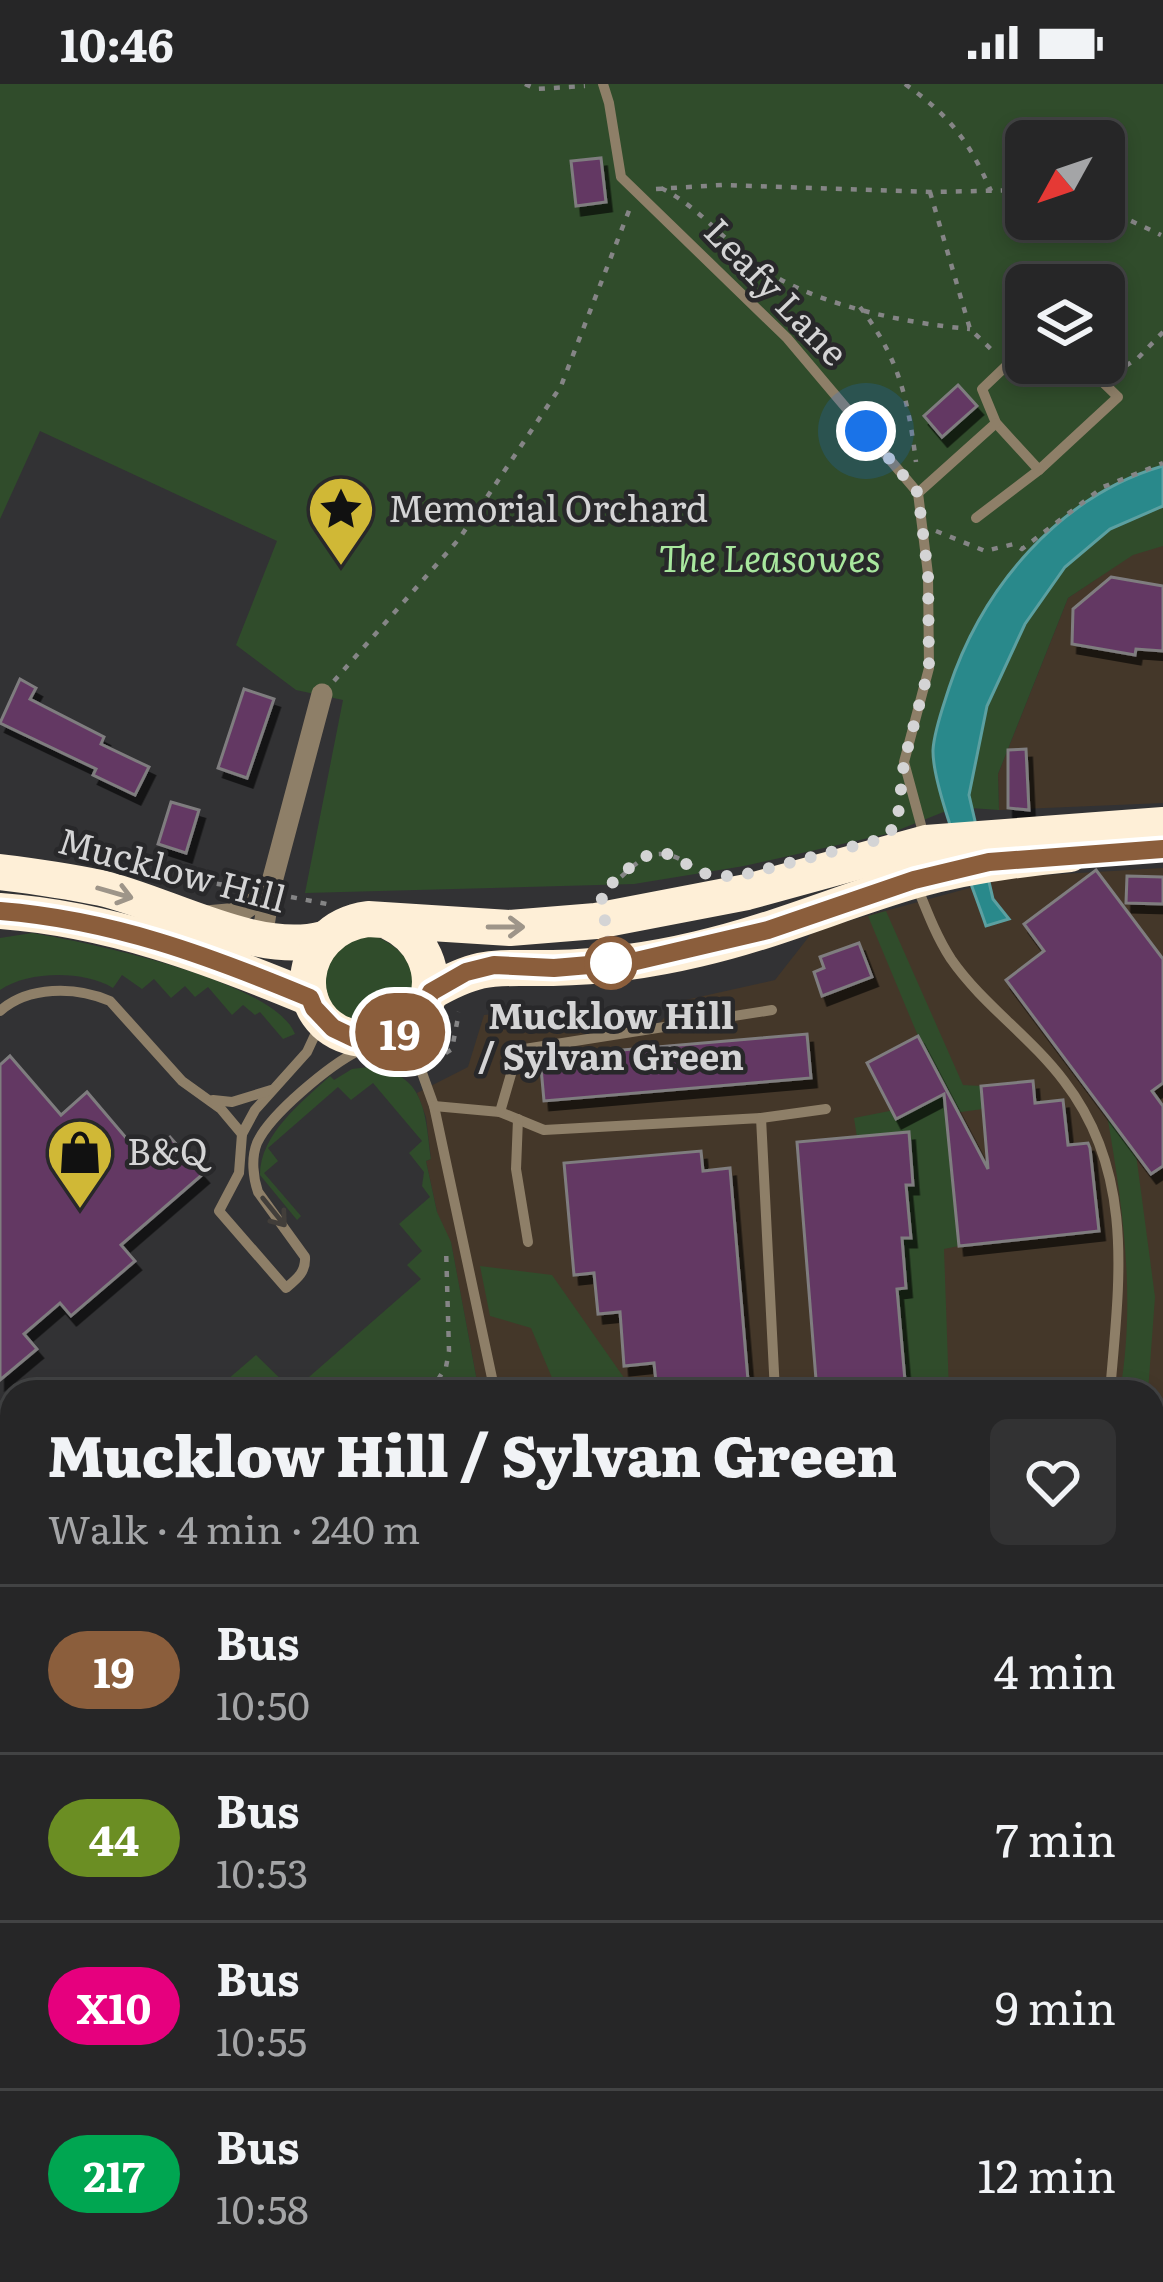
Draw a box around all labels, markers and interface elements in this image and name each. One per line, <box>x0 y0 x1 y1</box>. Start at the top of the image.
text: 10:46 <box>60 9 174 76</box>
north arrow <box>1005 120 1125 240</box>
map controls <box>1005 120 1125 384</box>
street label: Leafy Lane <box>694 205 862 376</box>
button: layers <box>1005 264 1125 384</box>
your location <box>836 401 896 461</box>
place icon: Memorial Orchard <box>306 474 376 568</box>
place label: Memorial Orchard <box>388 480 708 533</box>
park label: The Leasowes <box>659 530 881 583</box>
street label: Mucklow Hill <box>53 812 292 923</box>
one-way arrow <box>95 883 133 905</box>
one-way arrow <box>486 915 525 938</box>
marker: Mucklow Hill / Sylvan Green <box>586 938 636 988</box>
place label: Mucklow Hill / Sylvan Green <box>478 987 744 1081</box>
line badge: 19 <box>346 993 454 1071</box>
text: 19 <box>379 1001 421 1063</box>
shop icon: B&Q <box>45 1117 115 1211</box>
place label: B&Q <box>127 1123 212 1176</box>
one-way arrow <box>261 1195 287 1227</box>
text: Mucklow Hill / Sylvan Green <box>48 1410 897 1495</box>
button: heart <box>990 1419 1116 1545</box>
text: Walk · 4 min · 240 m <box>48 1498 420 1556</box>
text: Bus <box>216 1607 300 1674</box>
text: 4 min <box>994 1636 1116 1703</box>
text: 19 <box>93 1639 135 1701</box>
text: 10:50 <box>216 1674 310 1732</box>
text: Bus <box>216 1775 300 1842</box>
text: 7 min <box>996 1804 1116 1871</box>
text: 44 <box>89 1807 139 1869</box>
text: 10:53 <box>216 1842 308 1900</box>
text: Bus <box>216 1943 300 2010</box>
text: 9 min <box>995 1972 1116 2039</box>
text: X10 <box>76 1975 152 2037</box>
text: 10:55 <box>216 2010 307 2068</box>
text: Bus <box>216 2111 300 2178</box>
text: 12 min <box>977 2140 1116 2207</box>
text: 217 <box>83 2143 145 2205</box>
text: 10:58 <box>216 2178 309 2236</box>

